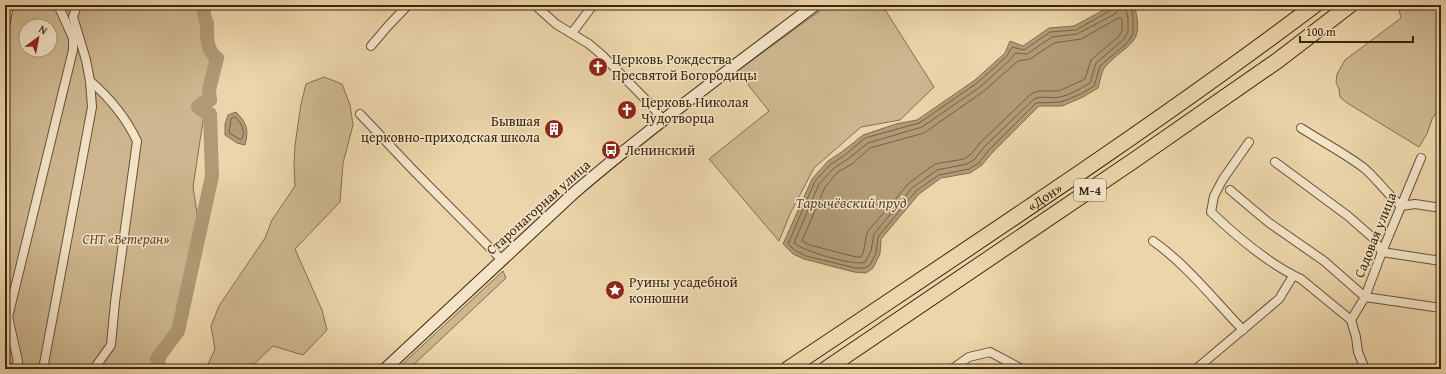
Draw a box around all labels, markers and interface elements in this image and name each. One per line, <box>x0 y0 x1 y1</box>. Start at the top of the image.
north arrow <box>18 18 58 58</box>
scale bar <box>1300 18 1413 44</box>
text: N <box>36 21 51 39</box>
text: 100 m <box>1306 23 1336 40</box>
place label: Церковь Рождества Пресвятой Богородицы <box>612 49 757 85</box>
church icon: Церковь Рождества Пресвятой Богородицы <box>587 56 609 78</box>
place label: Церковь Николая Чудотворца <box>641 92 749 128</box>
church icon: Церковь Николая Чудотворца <box>616 99 638 121</box>
place label: Бывшая церковно-приходская школа <box>361 111 540 147</box>
building icon: Бывшая церковно-приходская школа <box>543 118 565 140</box>
bus stop icon: Ленинский <box>600 139 622 161</box>
place label: Ленинский <box>625 140 695 160</box>
street label: Старонагорная улица <box>482 155 595 259</box>
street label: «Дон» <box>1023 178 1066 216</box>
road number: М-4 <box>1074 179 1106 201</box>
street label: Садовая улица <box>1349 189 1401 281</box>
water label: Тарычёвский пруд <box>796 192 907 213</box>
park label: СНТ «Ветеран» <box>83 229 169 249</box>
place label: Руины усадебной конюшни <box>629 272 738 308</box>
place icon: Руины усадебной конюшни <box>604 279 626 301</box>

